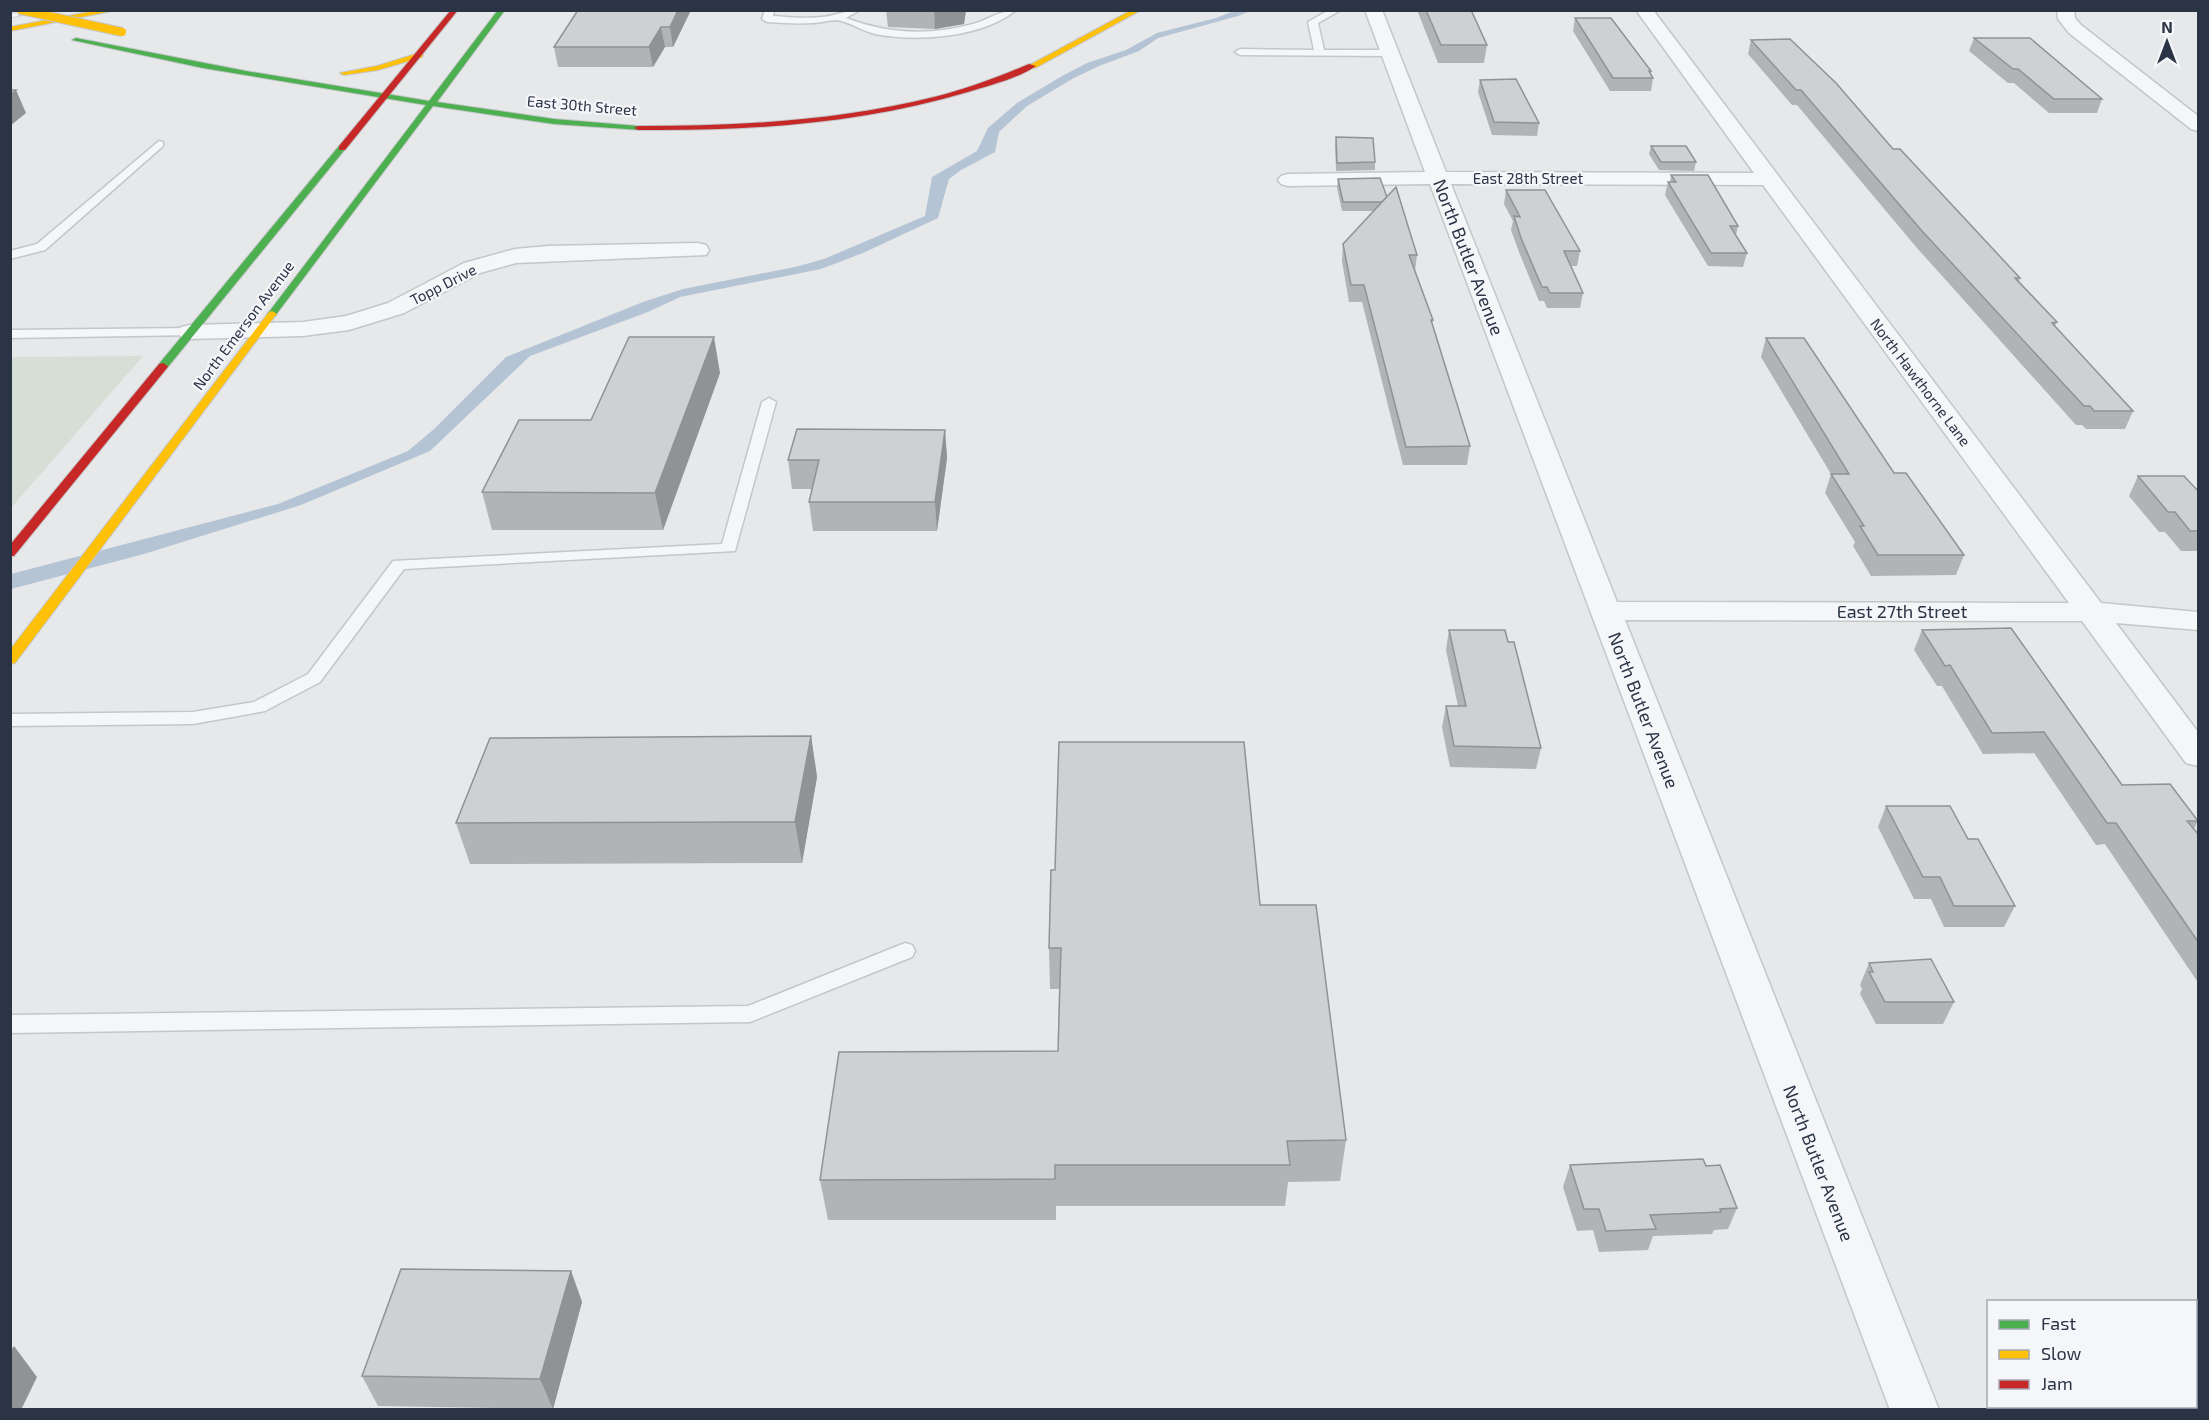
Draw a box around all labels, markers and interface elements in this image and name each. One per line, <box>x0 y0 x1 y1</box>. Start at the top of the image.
north arrow <box>2137 12 2197 72</box>
text: N <box>2161 17 2173 36</box>
street label: East 30th Street <box>526 91 638 119</box>
street label: East 28th Street <box>1473 169 1583 187</box>
street label: North Butler Avenue <box>1429 176 1509 338</box>
street label: North Emerson Avenue <box>189 257 297 393</box>
street label: Topp Drive <box>407 260 479 308</box>
street label: North Hawthorne Lane <box>1867 315 1975 449</box>
street label: East 27th Street <box>1837 600 1967 622</box>
street label: North Butler Avenue <box>1604 629 1684 791</box>
street label: North Butler Avenue <box>1779 1082 1859 1244</box>
legend <box>1987 1300 2197 1408</box>
text: Fast <box>2041 1312 2076 1334</box>
text: Slow <box>2041 1342 2082 1364</box>
text: Jam <box>2041 1372 2073 1394</box>

